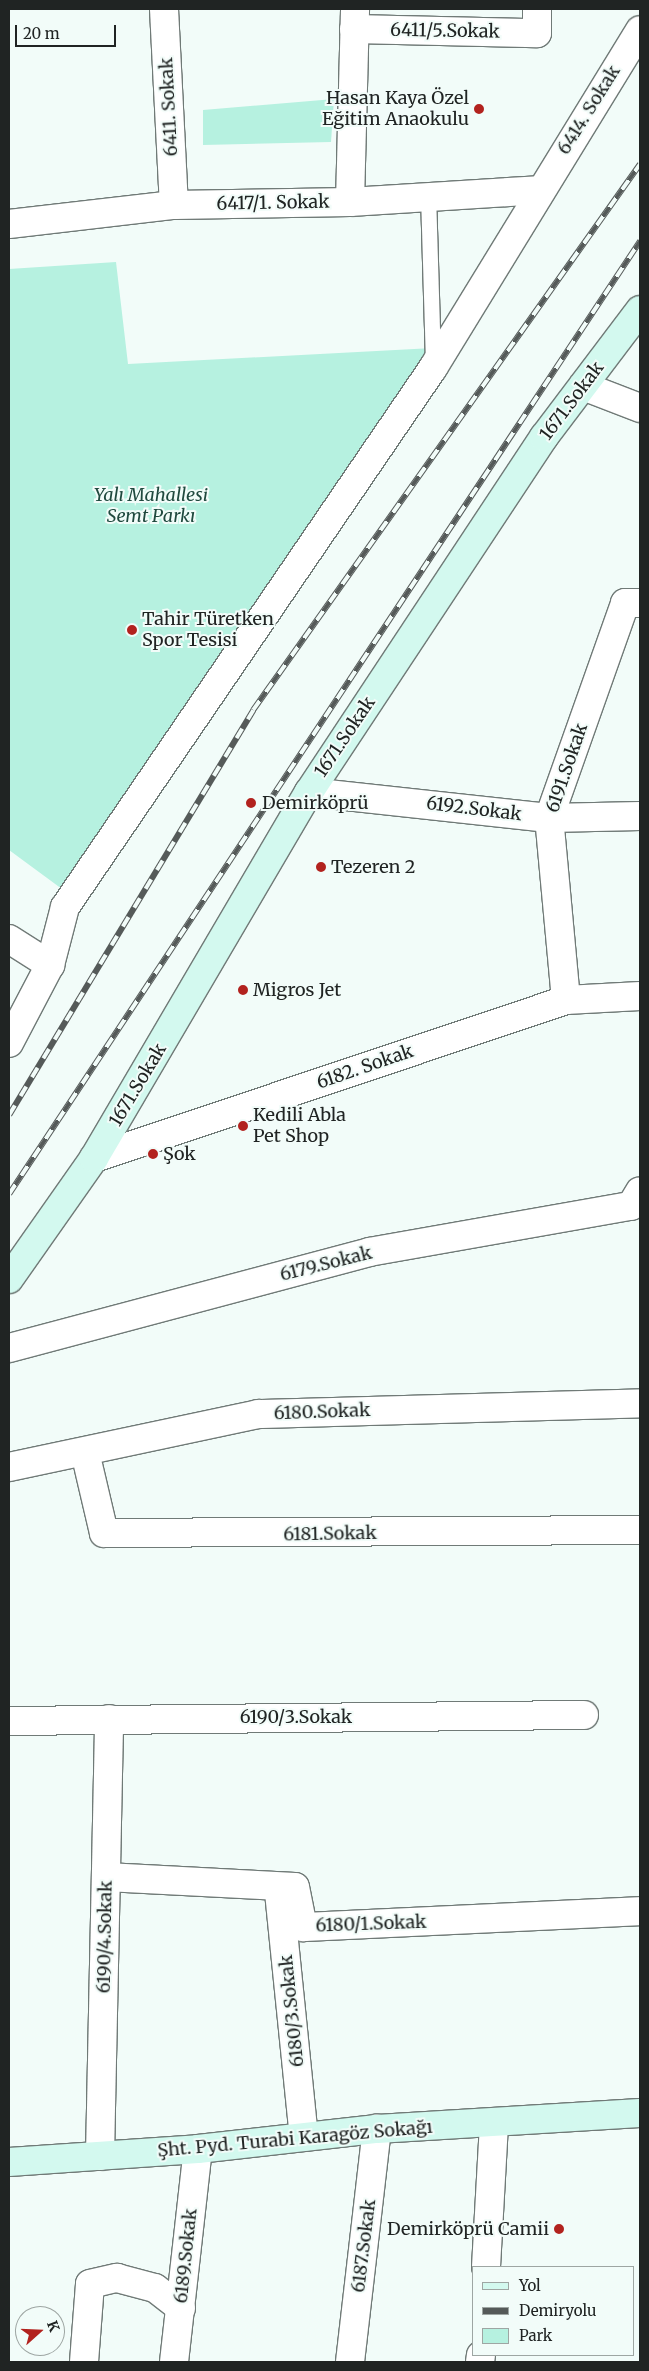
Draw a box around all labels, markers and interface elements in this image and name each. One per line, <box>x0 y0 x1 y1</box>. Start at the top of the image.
scale bar <box>18 15 119 47</box>
street label: 6411/5.Sokak <box>390 19 500 43</box>
text: 20 m <box>23 24 60 43</box>
street label: 6411. Sokak <box>156 57 182 157</box>
street label: 6414. Sokak <box>553 61 625 159</box>
place label: Hasan Kaya Özel Eğitim Anaokulu <box>322 88 469 130</box>
marker: Hasan Kaya Özel Eğitim Anaokulu <box>473 103 485 115</box>
street label: 6417/1. Sokak <box>216 191 330 215</box>
street label: 1671.Sokak <box>535 357 609 445</box>
park label: Yalı Mahallesi Semt Parkı <box>94 485 208 528</box>
place label: Tahir Türetken Spor Tesisi <box>142 609 274 652</box>
marker: Tahir Türetken Spor Tesisi <box>126 624 138 636</box>
street label: 1671.Sokak <box>310 693 380 781</box>
street label: 6191.Sokak <box>542 720 592 816</box>
place label: Demirköprü <box>262 792 369 814</box>
street label: 6192.Sokak <box>425 792 523 826</box>
marker: Demirköprü <box>244 796 258 810</box>
place label: Tezeren 2 <box>331 856 415 878</box>
marker: Tezeren 2 <box>315 861 327 873</box>
place label: Migros Jet <box>253 979 341 1001</box>
marker: Migros Jet <box>237 984 249 996</box>
street label: 1671.Sokak <box>105 1040 171 1130</box>
street label: 6182. Sokak <box>314 1040 416 1094</box>
place label: Kedili Abla Pet Shop <box>253 1105 346 1148</box>
marker: Kedili Abla Pet Shop <box>237 1120 249 1132</box>
place label: Şok <box>163 1143 196 1165</box>
marker: Şok <box>147 1148 159 1160</box>
street label: 6179.Sokak <box>278 1242 374 1286</box>
street label: 6180.Sokak <box>273 1400 371 1424</box>
street label: 6181.Sokak <box>283 1522 377 1546</box>
street label: 6190/3.Sokak <box>240 1706 352 1728</box>
street label: 6190/4.Sokak <box>93 1880 117 1994</box>
street label: 6180/1.Sokak <box>315 1911 427 1937</box>
street label: 6180/3.Sokak <box>275 1954 309 2068</box>
street label: Şht. Pyd. Turabi Karagöz Sokağı <box>157 2116 433 2162</box>
street label: 6187.Sokak <box>348 2198 380 2294</box>
street label: 6189.Sokak <box>170 2208 202 2304</box>
place label: Demirköprü Camii <box>387 2218 549 2240</box>
marker: Demirköprü Camii <box>553 2223 565 2235</box>
legend <box>472 2266 634 2356</box>
text: Yol <box>519 2276 541 2295</box>
text: Demiryolu <box>519 2301 596 2320</box>
north arrow <box>15 2306 65 2356</box>
text: K <box>43 2318 63 2334</box>
text: Park <box>519 2326 552 2345</box>

